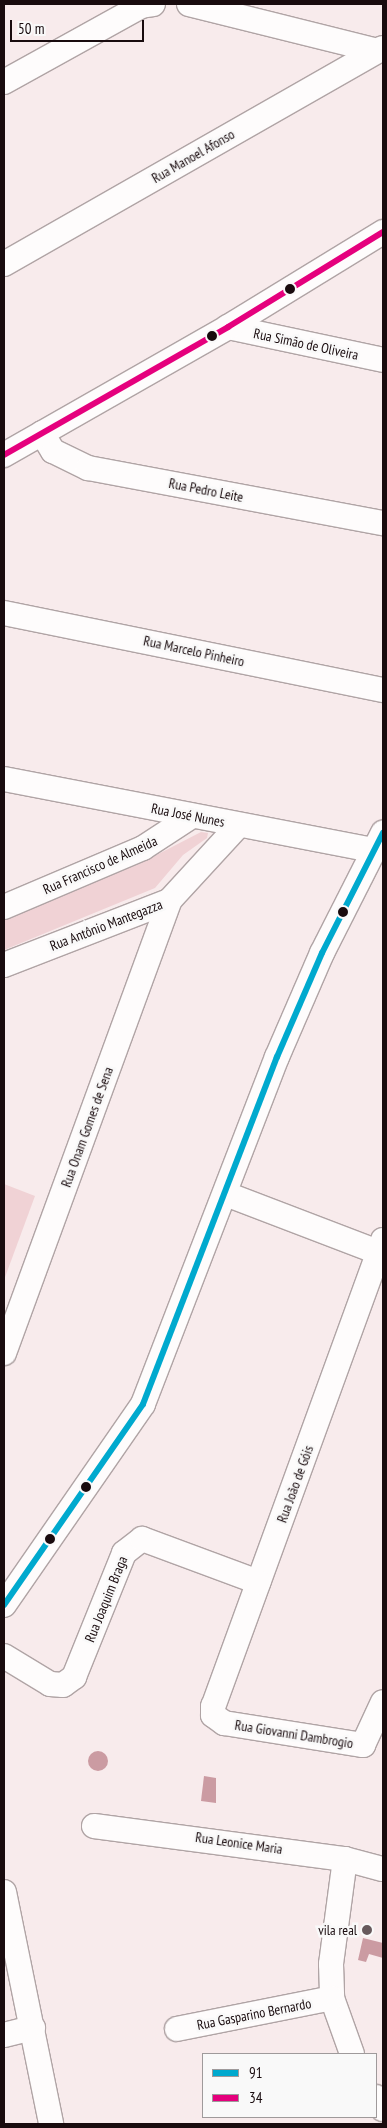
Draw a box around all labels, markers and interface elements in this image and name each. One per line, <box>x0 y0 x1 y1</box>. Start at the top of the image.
scale bar <box>12 10 146 42</box>
text: 50 m <box>18 19 44 38</box>
street label: Rua Manoel Afonso <box>148 125 238 187</box>
unlabelled marker <box>285 284 295 294</box>
street label: Rua Simão de Oliveira <box>252 325 360 363</box>
unlabelled marker <box>207 331 217 341</box>
street label: Rua Pedro Leite <box>167 475 245 505</box>
street label: Rua Marcelo Pinheiro <box>142 632 246 670</box>
street label: Rua José Nunes <box>150 800 226 830</box>
street label: Rua Francisco de Almeida <box>40 832 160 898</box>
street label: Rua Antônio Mantegazza <box>47 896 165 954</box>
unlabelled marker <box>338 907 348 917</box>
street label: Rua Onam Gomes de Sena <box>57 1065 117 1189</box>
street label: Rua João de Góis <box>273 1443 317 1525</box>
unlabelled marker <box>81 1482 91 1492</box>
unlabelled marker <box>45 1534 55 1544</box>
street label: Rua Joaquim Braga <box>81 1554 131 1644</box>
street label: Rua Giovanni Dambrogio <box>234 1716 354 1752</box>
street label: Rua Leonice Maria <box>194 1829 284 1857</box>
place label: vila real <box>318 1922 357 1938</box>
marker: vila real <box>361 1924 373 1936</box>
street label: Rua Gasparino Bernardo <box>195 1995 313 2033</box>
legend <box>202 2053 377 2118</box>
text: 91 <box>249 2063 263 2082</box>
text: 34 <box>249 2088 263 2107</box>

